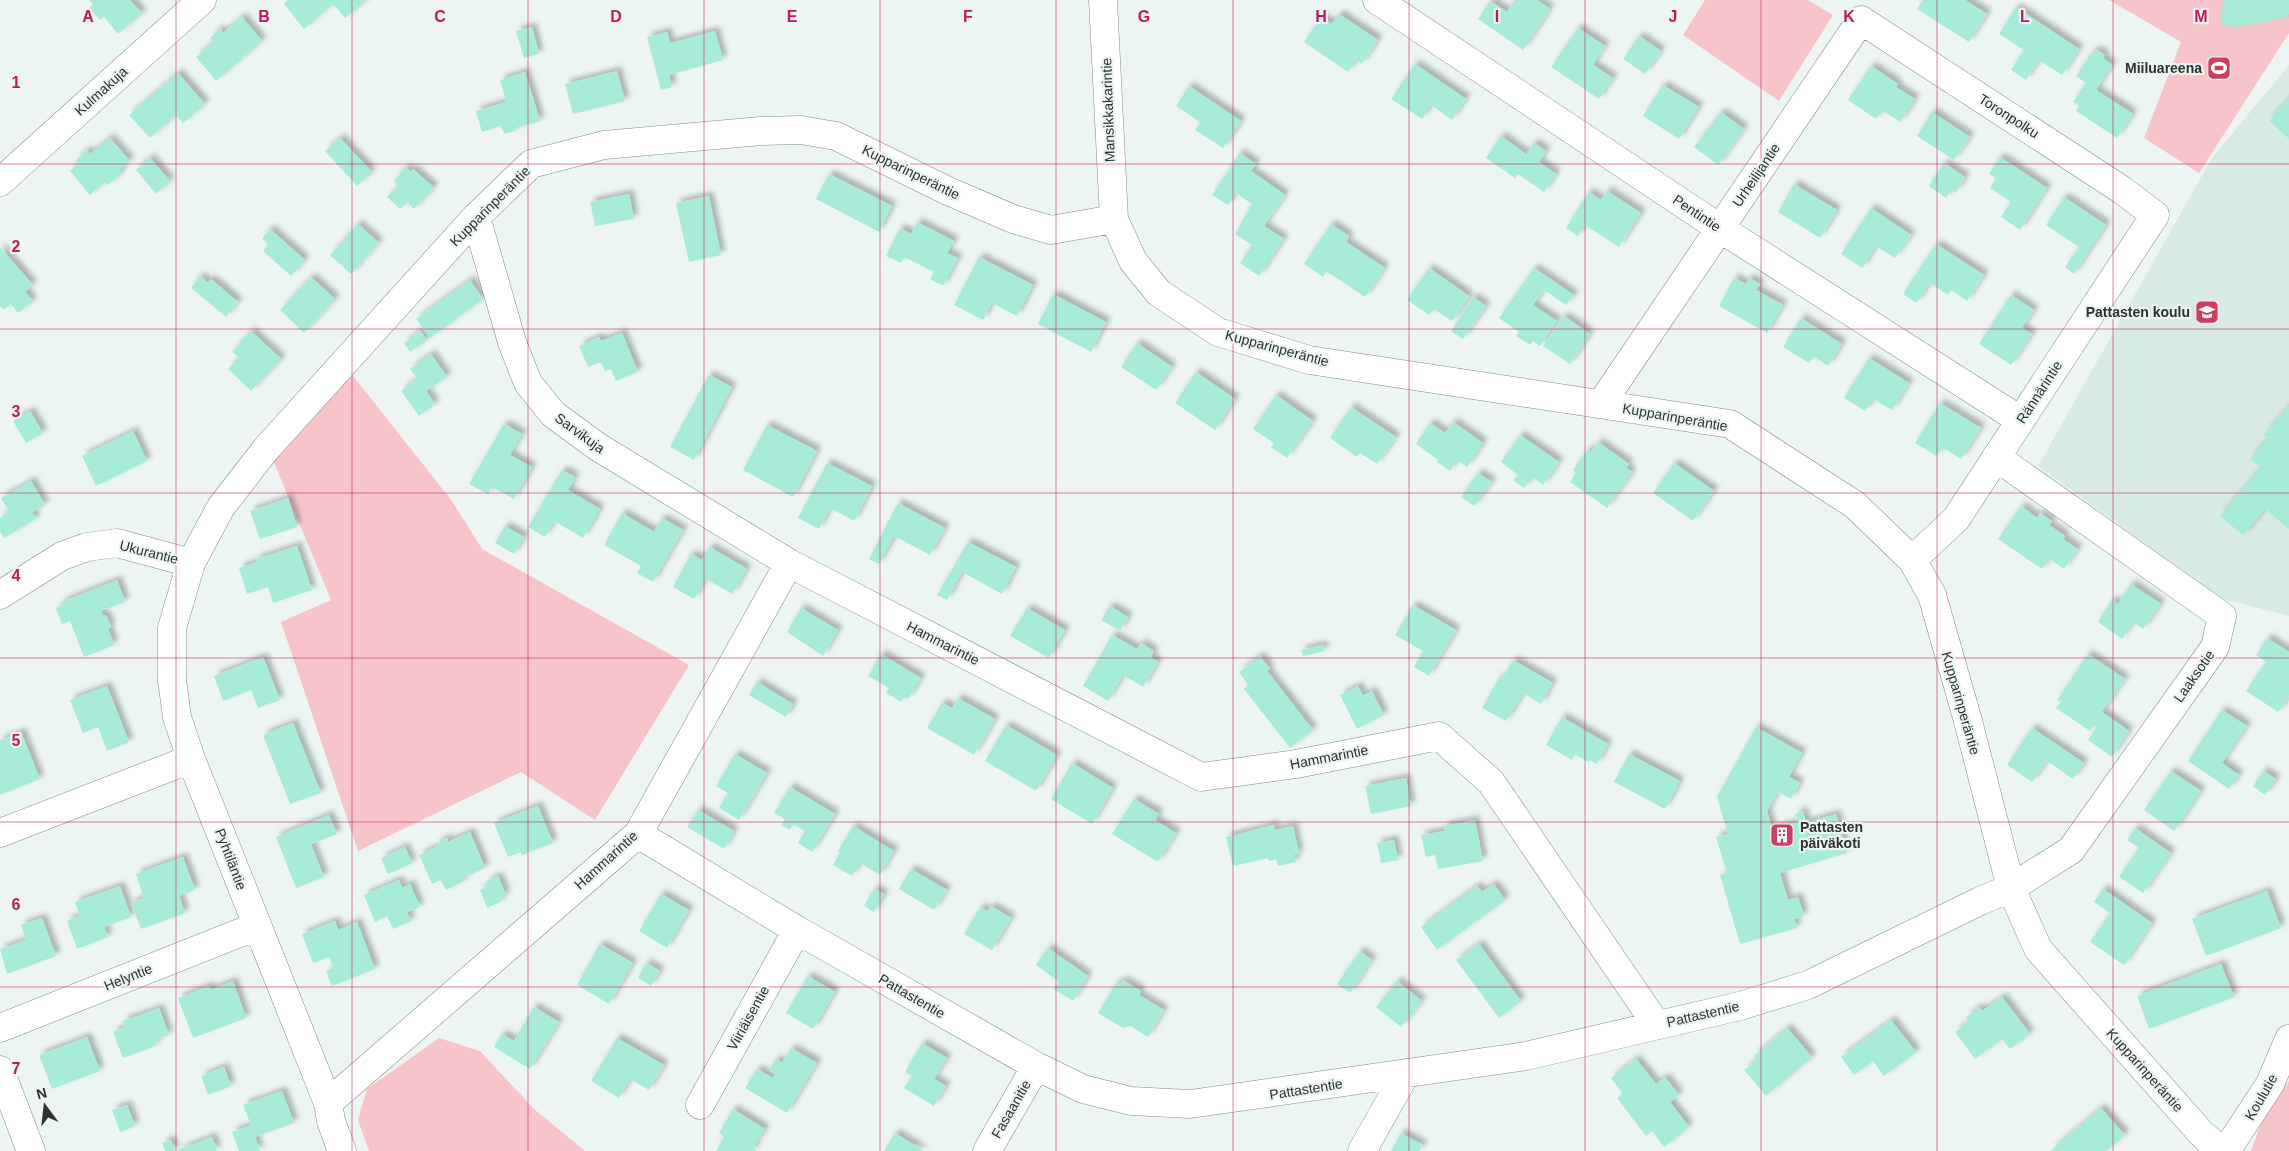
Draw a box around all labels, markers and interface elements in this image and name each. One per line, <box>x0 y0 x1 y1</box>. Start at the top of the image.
text: A <box>82 8 94 25</box>
text: B <box>258 8 270 25</box>
text: C <box>434 8 446 25</box>
text: D <box>610 8 622 25</box>
text: E <box>787 8 798 25</box>
text: F <box>963 8 973 25</box>
text: G <box>1138 8 1150 25</box>
text: H <box>1315 8 1327 25</box>
text: I <box>1495 8 1499 25</box>
text: J <box>1669 8 1677 25</box>
text: K <box>1843 8 1855 25</box>
text: L <box>2020 8 2030 25</box>
text: M <box>2194 8 2208 25</box>
sports icon: Miiluareena <box>2206 55 2232 81</box>
street label: Mansikkakarintie <box>1098 57 1118 162</box>
place label: Miiluareena <box>2125 60 2202 76</box>
street label: Kulmakuja <box>71 63 131 119</box>
text: 1 <box>12 74 21 91</box>
street label: Toronpolku <box>1976 91 2042 141</box>
street label: Urheilijantie <box>1729 140 1783 210</box>
street label: Kupparinperäntie <box>860 141 963 203</box>
street label: Kupparinperäntie <box>447 162 534 249</box>
street label: Pentintie <box>1670 191 1724 235</box>
text: 2 <box>12 238 21 255</box>
school or university icon: Pattasten koulu <box>2194 299 2220 325</box>
place label: Pattasten koulu <box>2086 304 2190 320</box>
street label: Kupparinperäntie <box>1223 326 1331 370</box>
street label: Rännärintie <box>2013 357 2065 426</box>
street label: Kupparinperäntie <box>1621 400 1729 434</box>
text: 3 <box>12 403 21 420</box>
street label: Sarvikuja <box>552 410 608 457</box>
street label: Ukurantie <box>118 537 180 567</box>
text: 4 <box>12 567 21 584</box>
street label: Hammarintie <box>904 618 982 668</box>
street label: Laaksotie <box>2170 647 2218 705</box>
street label: Kupparinperäntie <box>1939 650 1983 757</box>
text: 5 <box>12 732 21 749</box>
street label: Hammarintie <box>1289 742 1370 772</box>
place label: Pattasten päiväkoti <box>1800 819 1863 851</box>
building icon: Pattasten päiväkoti <box>1769 822 1795 848</box>
street label: Pyhtiläntie <box>212 826 250 892</box>
street label: Hammarintie <box>571 827 641 892</box>
text: 6 <box>12 896 21 913</box>
street label: Helyntie <box>102 960 155 994</box>
street label: Pattastentie <box>876 971 948 1022</box>
street label: Viiriäisentie <box>724 983 772 1053</box>
street label: Pattastentie <box>1665 998 1741 1030</box>
street label: Kupparinperäntie <box>2103 1025 2187 1115</box>
text: 7 <box>12 1060 21 1077</box>
street label: Koulutie <box>2241 1071 2281 1123</box>
street label: Pattastentie <box>1268 1075 1344 1103</box>
street label: Fasaanitie <box>988 1077 1034 1141</box>
north arrow <box>20 1081 70 1131</box>
text: N <box>35 1084 49 1102</box>

